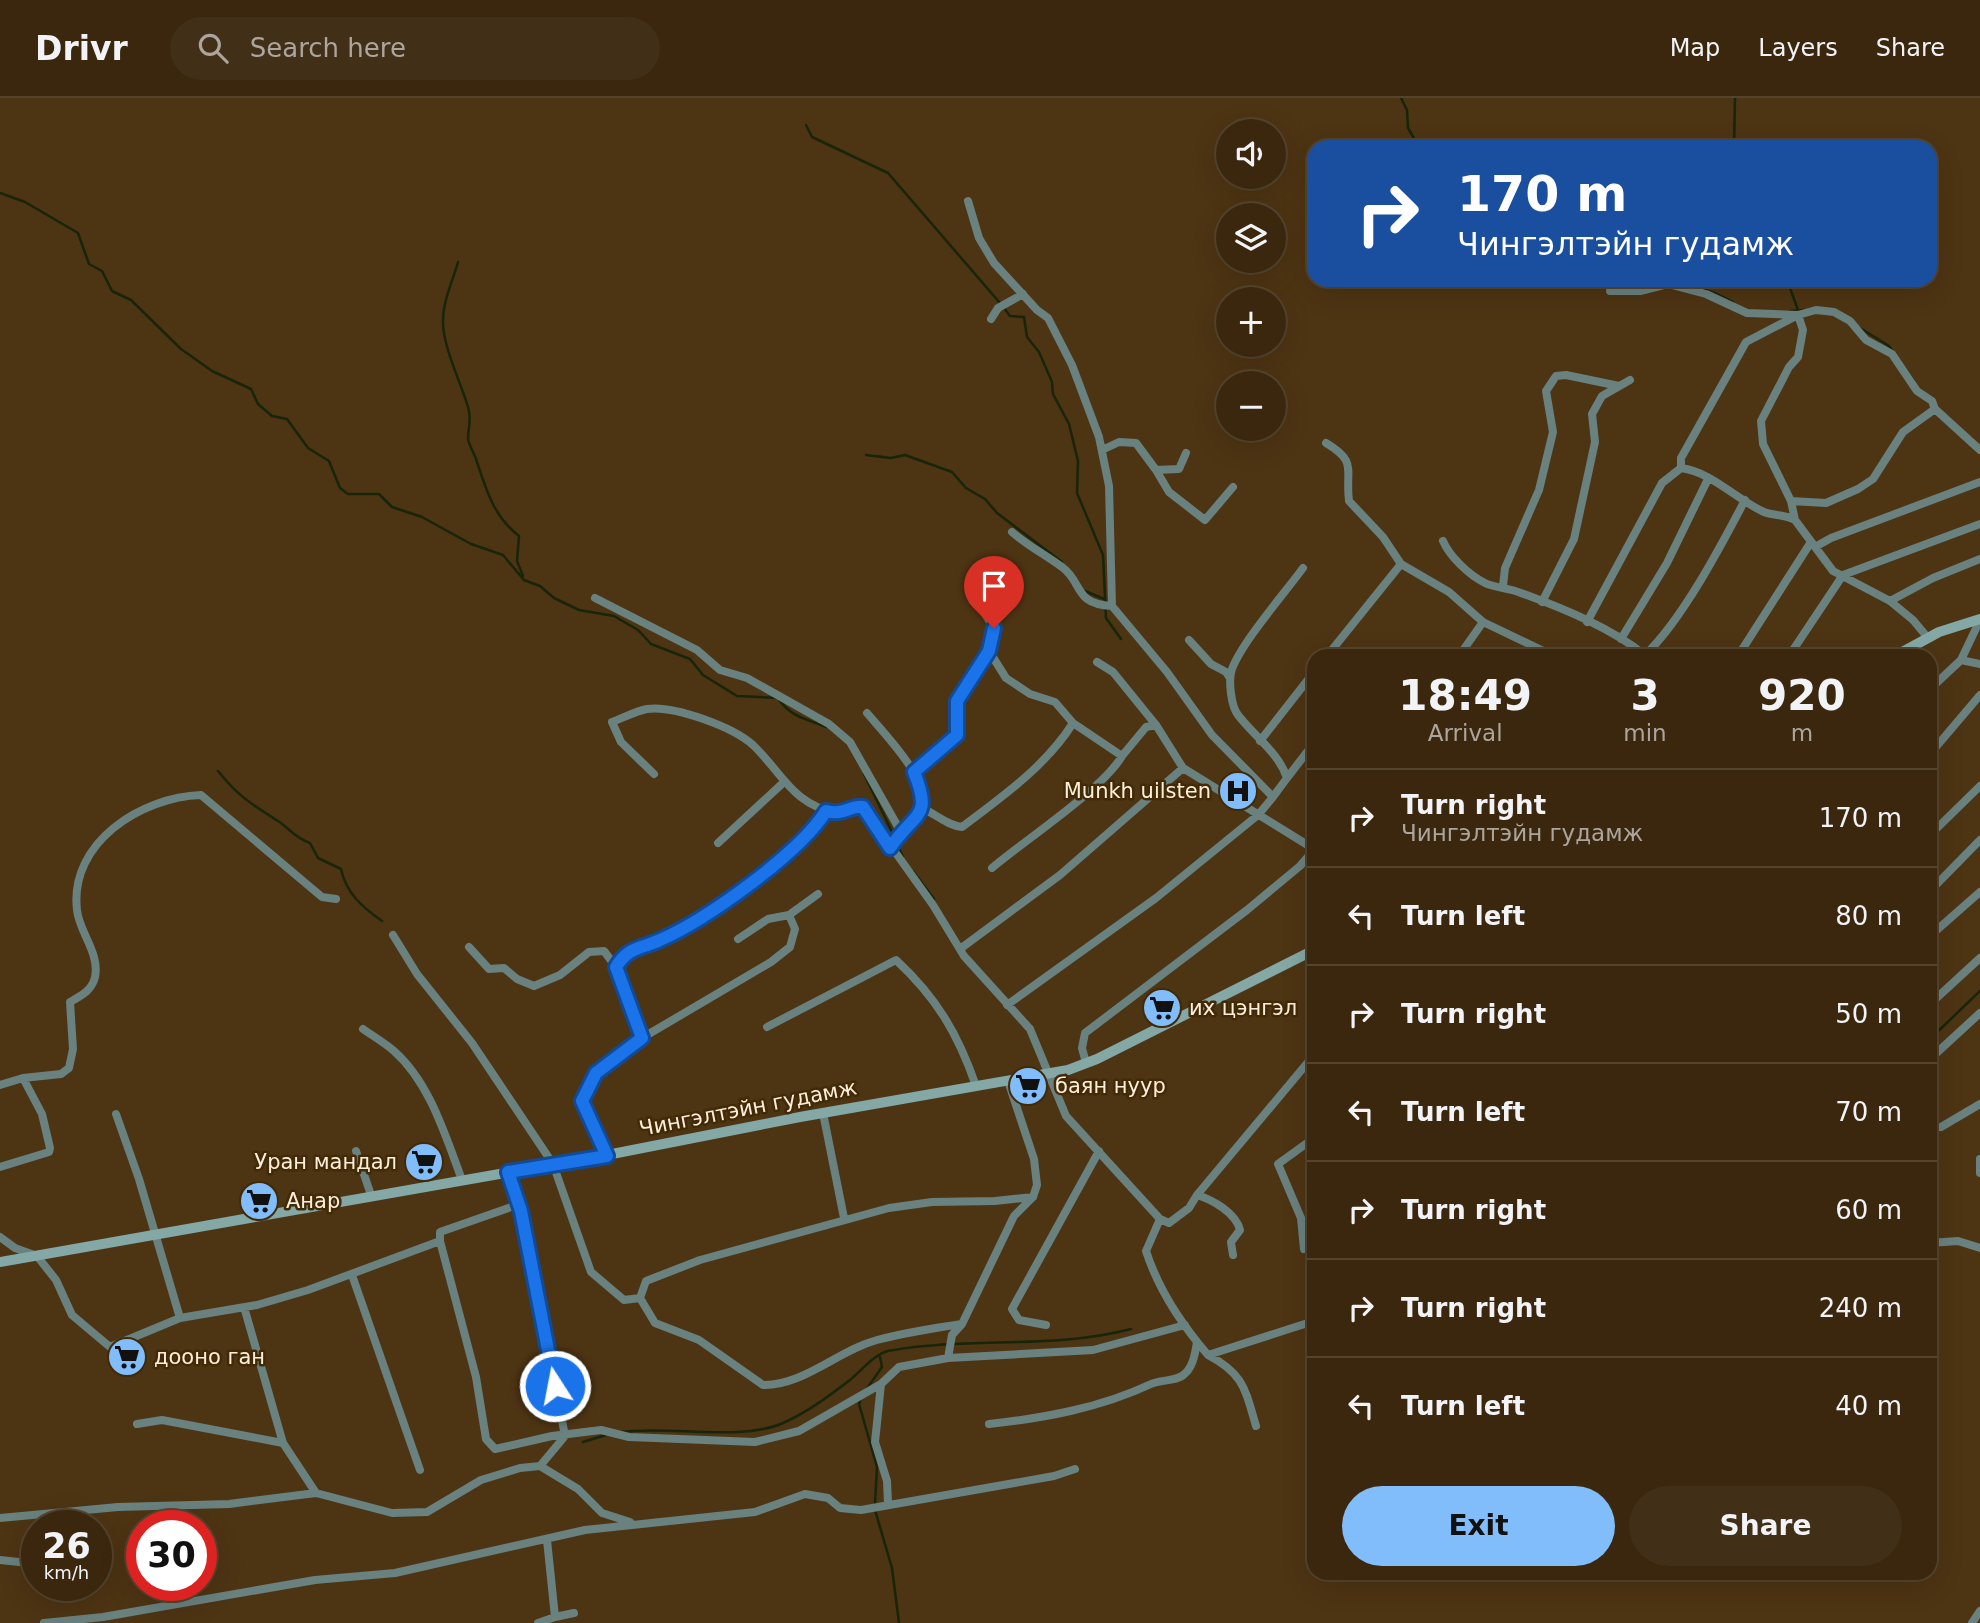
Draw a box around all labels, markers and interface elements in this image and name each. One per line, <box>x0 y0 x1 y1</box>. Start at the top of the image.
search box <box>170 17 660 80</box>
text: Drivr <box>35 29 128 68</box>
icon: search <box>194 29 232 67</box>
text: Search here <box>250 33 406 63</box>
text: Map <box>1670 34 1720 62</box>
text: Layers <box>1758 34 1838 62</box>
text: Share <box>1876 34 1945 62</box>
map controls <box>1216 119 1286 441</box>
button: sound <box>1216 119 1286 189</box>
text: 170 m <box>1457 166 1627 223</box>
icon: right <box>1342 168 1433 259</box>
button: layers <box>1216 203 1286 273</box>
text: Чингэлтэйн гудамж <box>1457 225 1794 263</box>
button: + <box>1216 287 1286 357</box>
button: − <box>1216 371 1286 441</box>
pin <box>964 556 1024 628</box>
icon: arrive <box>975 567 1013 605</box>
text: 18:49 <box>1398 671 1532 720</box>
text: 3 <box>1630 671 1660 720</box>
text: 920 <box>1758 671 1846 720</box>
text: Arrival <box>1428 720 1503 746</box>
text: min <box>1623 720 1667 746</box>
text: m <box>1791 720 1813 746</box>
hospital icon: Munkh uilsten <box>1217 770 1259 812</box>
place label: Munkh uilsten <box>1064 779 1211 803</box>
text: Turn right <box>1401 790 1546 820</box>
icon: right <box>1342 799 1380 837</box>
text: 170 m <box>1819 803 1902 833</box>
text: Чингэлтэйн гудамж <box>1401 820 1643 846</box>
icon: left <box>1342 897 1380 935</box>
text: Turn left <box>1401 901 1525 931</box>
text: 80 m <box>1835 901 1902 931</box>
supermarket icon: их цэнгэл <box>1141 987 1183 1029</box>
icon: right <box>1342 995 1380 1033</box>
place label: их цэнгэл <box>1189 996 1297 1020</box>
text: Turn right <box>1401 999 1546 1029</box>
text: 50 m <box>1835 999 1902 1029</box>
supermarket icon: баян нуур <box>1007 1065 1049 1107</box>
place label: баян нуур <box>1055 1074 1166 1098</box>
street label: Чингэлтэйн гудамж <box>637 1075 859 1141</box>
icon: left <box>1342 1093 1380 1131</box>
text: Turn left <box>1401 1097 1525 1127</box>
text: 70 m <box>1835 1097 1902 1127</box>
supermarket icon: Уран мандал <box>403 1141 445 1183</box>
place label: Уран мандал <box>254 1150 397 1174</box>
supermarket icon: Анар <box>238 1180 280 1222</box>
place label: Анар <box>286 1189 340 1213</box>
icon: right <box>1342 1191 1380 1229</box>
text: Turn right <box>1401 1195 1546 1225</box>
text: 60 m <box>1835 1195 1902 1225</box>
icon: right <box>1342 1289 1380 1327</box>
text: Turn right <box>1401 1293 1546 1323</box>
text: 240 m <box>1819 1293 1902 1323</box>
supermarket icon: дооно ган <box>106 1336 148 1378</box>
place label: дооно ган <box>154 1345 265 1369</box>
position arrow <box>518 1349 592 1423</box>
icon: left <box>1342 1387 1380 1425</box>
text: Turn left <box>1401 1391 1525 1421</box>
text: 40 m <box>1835 1391 1902 1421</box>
button: Exit <box>1342 1486 1615 1566</box>
button: Share <box>1629 1486 1902 1566</box>
speed limit sign: 30 <box>126 1510 217 1601</box>
text: 26 <box>42 1526 91 1566</box>
text: km/h <box>44 1562 89 1583</box>

